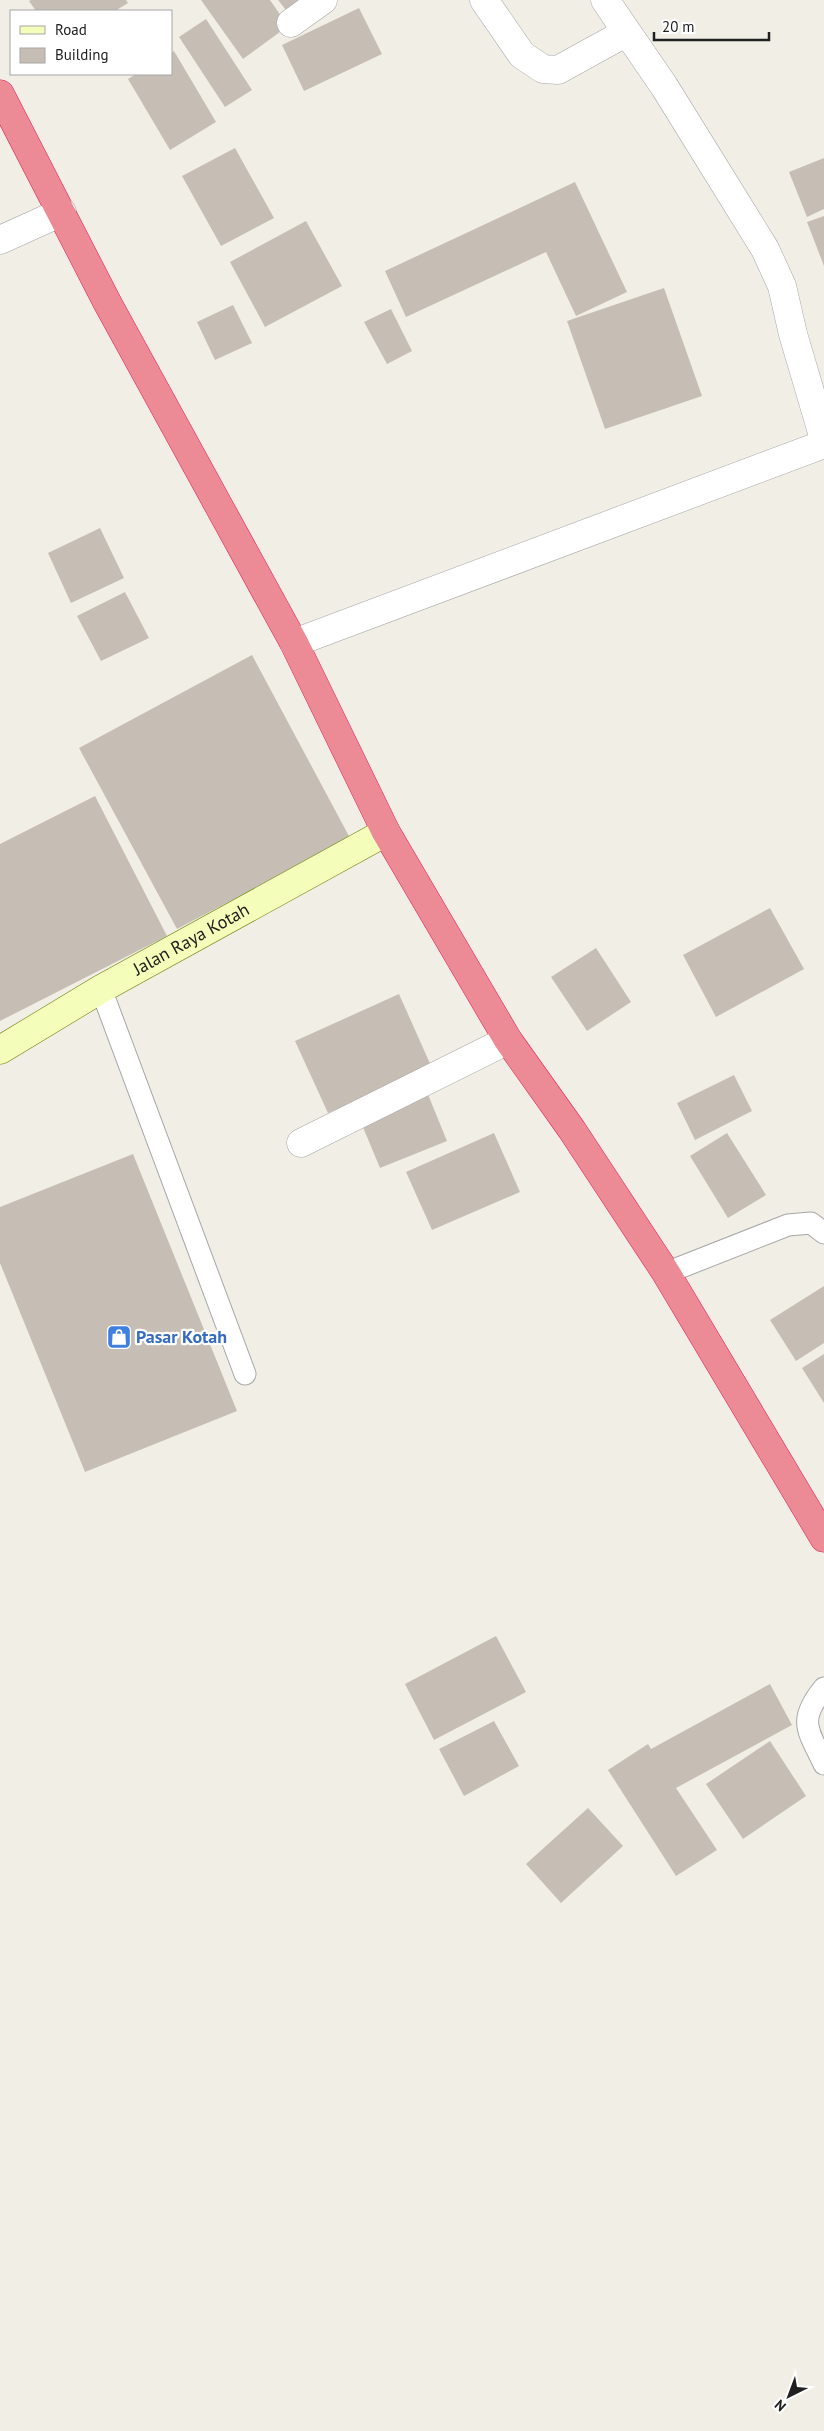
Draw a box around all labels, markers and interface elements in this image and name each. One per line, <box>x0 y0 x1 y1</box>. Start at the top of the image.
legend <box>10 10 172 75</box>
scale bar <box>654 10 769 42</box>
text: 20 m <box>662 17 695 36</box>
text: Road <box>55 20 87 39</box>
text: Building <box>55 45 109 64</box>
street label: Jalan Raya Kotah <box>128 898 253 981</box>
shop icon: Pasar Kotah <box>106 1324 132 1350</box>
place label: Pasar Kotah <box>136 1325 227 1348</box>
north arrow <box>764 2371 814 2421</box>
text: N <box>771 2396 790 2415</box>

